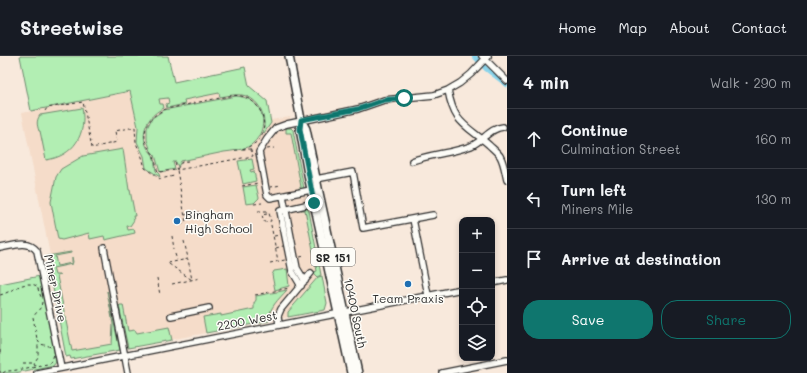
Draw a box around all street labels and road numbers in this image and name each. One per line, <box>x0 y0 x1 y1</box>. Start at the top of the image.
road number: SR 151 <box>311 248 355 266</box>
street label: Miner Drive <box>41 253 71 323</box>
street label: 10400 South <box>341 277 371 350</box>
street label: 2200 West <box>215 306 279 334</box>

